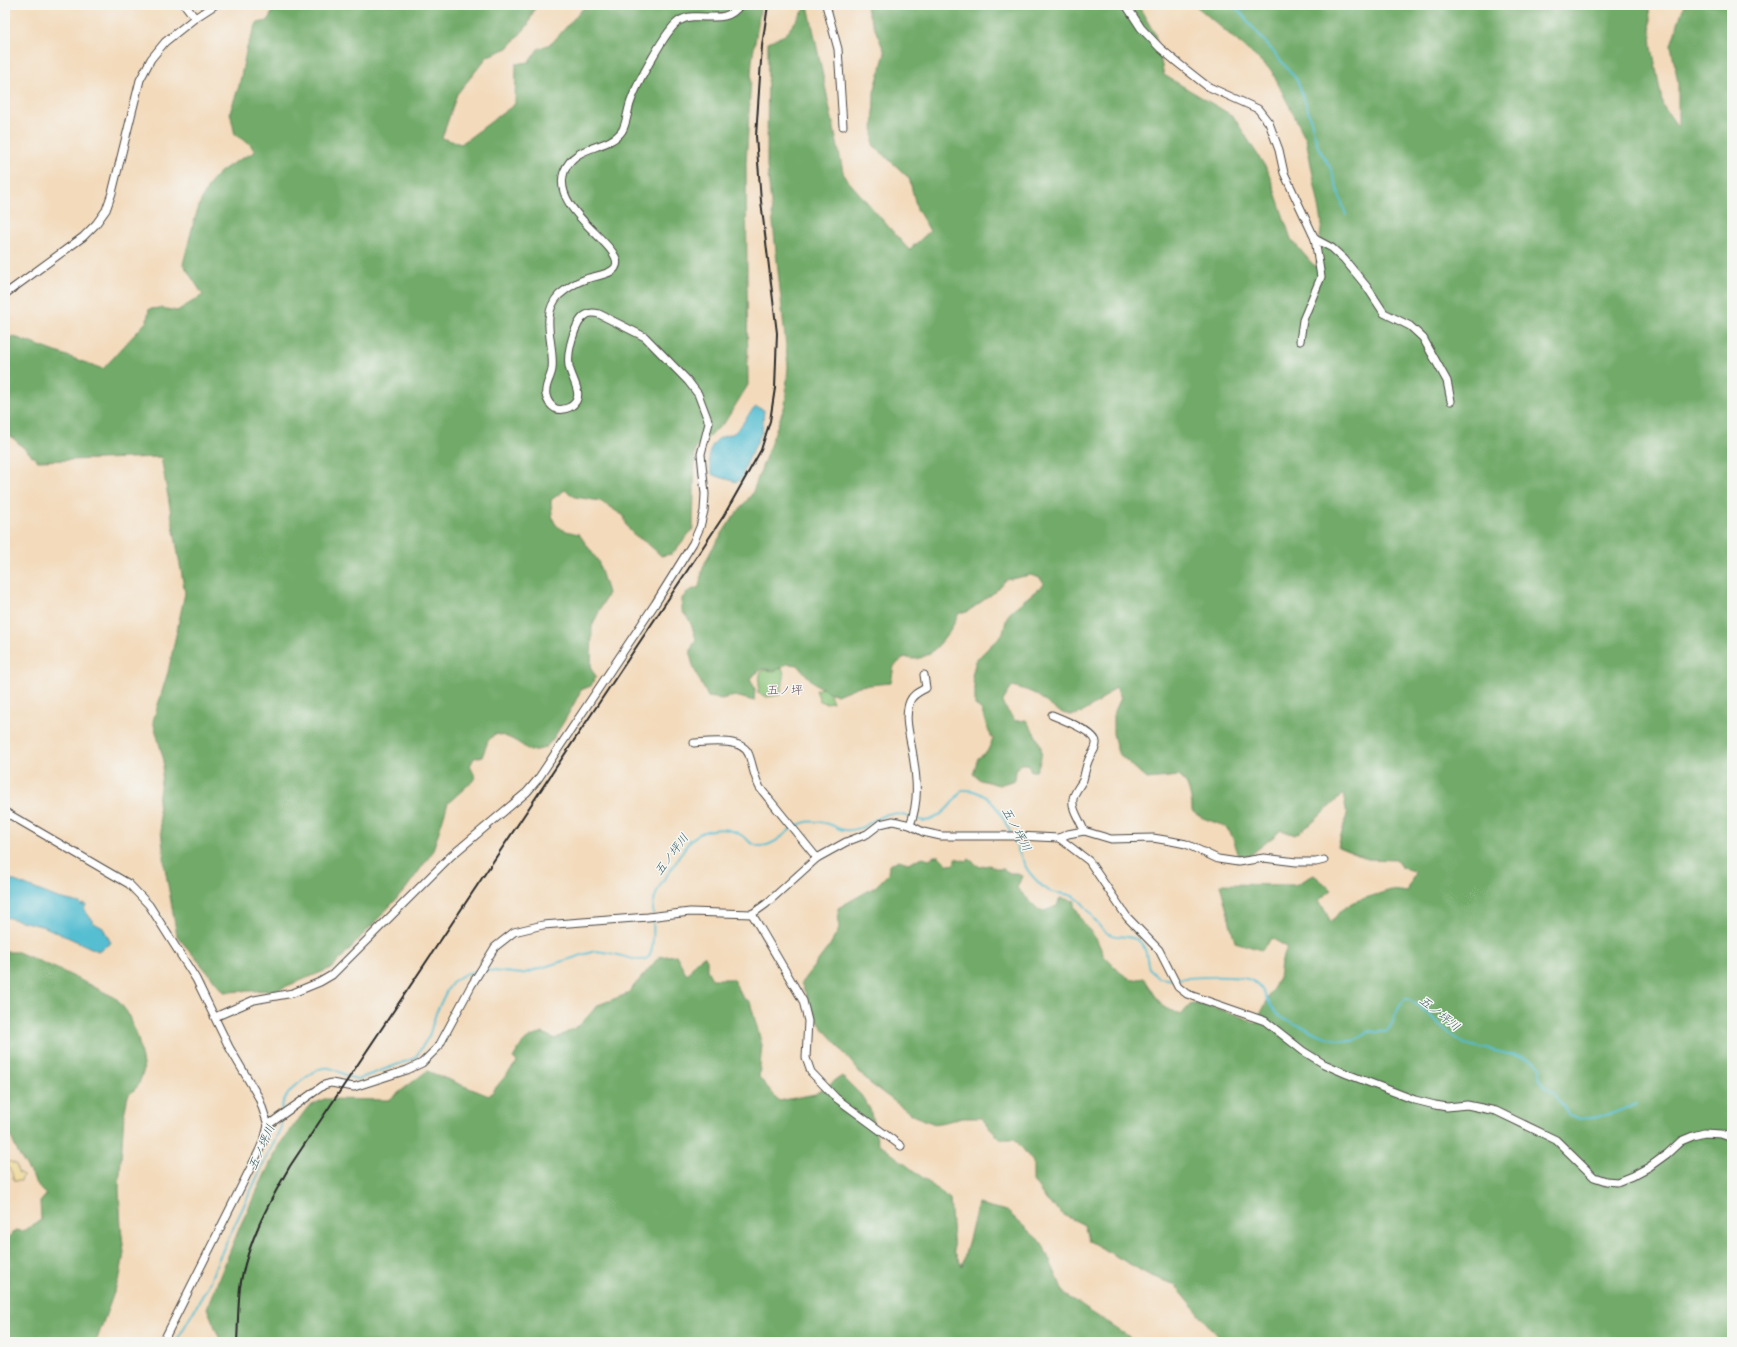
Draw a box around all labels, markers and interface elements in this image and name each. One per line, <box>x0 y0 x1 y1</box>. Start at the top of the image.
district label: 五ノ坪 <box>767 682 803 697</box>
water label: 五ノ坪川 <box>999 804 1035 854</box>
water label: 五ノ坪川 <box>651 830 691 878</box>
water label: 五ノ坪川 <box>1417 992 1463 1034</box>
water label: 五ノ坪川 <box>244 1122 278 1172</box>

